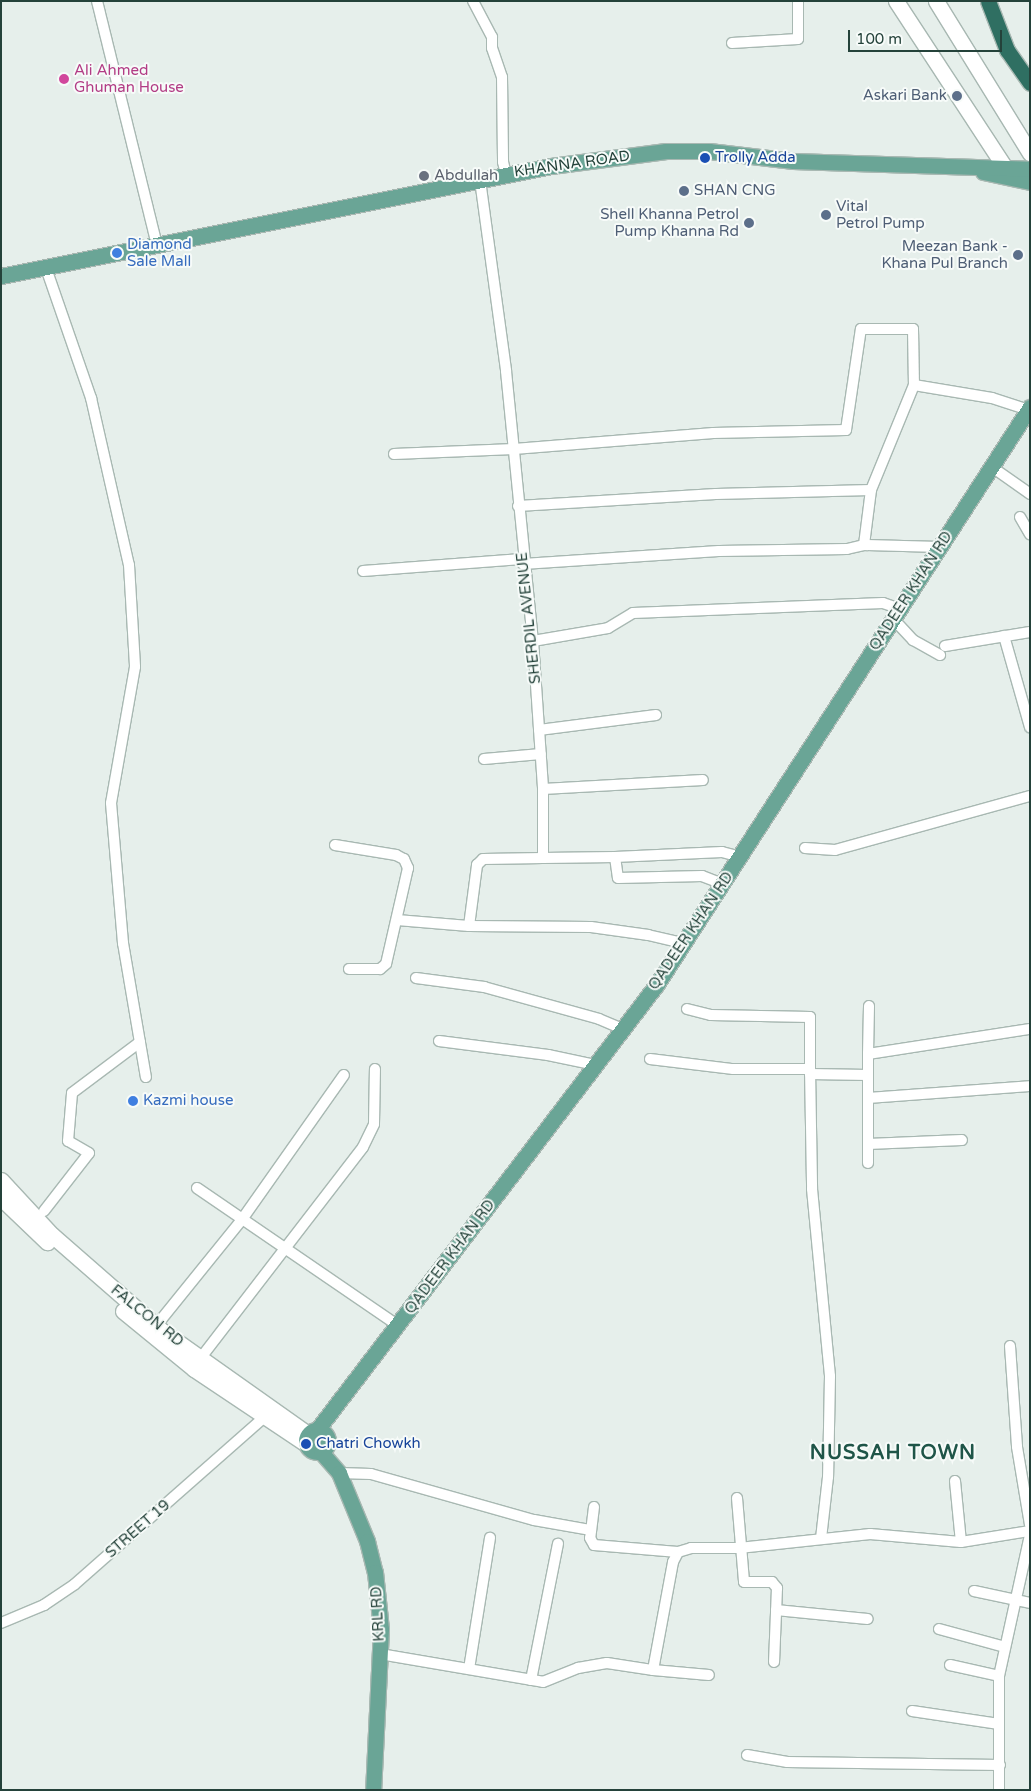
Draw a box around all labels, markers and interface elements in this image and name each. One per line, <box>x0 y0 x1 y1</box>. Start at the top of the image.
scale bar <box>851 20 1005 52</box>
text: 100 m <box>856 30 902 48</box>
place label: Ali Ahmed Ghuman House <box>74 61 184 96</box>
marker: Ali Ahmed Ghuman House <box>58 73 70 85</box>
place label: Askari Bank <box>863 87 947 105</box>
marker: Askari Bank <box>951 90 963 102</box>
street label: KHANNA ROAD <box>513 147 631 181</box>
place label: Trolly Adda <box>715 149 796 167</box>
marker: Trolly Adda <box>699 152 711 164</box>
place label: Abdullah <box>434 167 498 185</box>
marker: Abdullah <box>418 170 430 182</box>
place label: SHAN CNG <box>694 182 776 200</box>
marker: SHAN CNG <box>678 185 690 197</box>
place label: Vital Petrol Pump <box>836 197 925 232</box>
place label: Shell Khanna Petrol Pump Khanna Rd <box>600 205 739 240</box>
marker: Vital Petrol Pump <box>820 209 832 221</box>
marker: Shell Khanna Petrol Pump Khanna Rd <box>743 217 755 229</box>
place label: Diamond Sale Mall <box>127 235 192 270</box>
place label: Meezan Bank - Khana Pul Branch <box>881 237 1008 272</box>
marker: Diamond Sale Mall <box>111 247 123 259</box>
marker: Meezan Bank - Khana Pul Branch <box>1012 249 1024 261</box>
street label: QADEER KHAN RD <box>866 528 956 654</box>
street label: SHERDIL AVENUE <box>513 551 545 685</box>
street label: QADEER KHAN RD <box>645 869 737 993</box>
place label: Kazmi house <box>143 1092 233 1110</box>
marker: Kazmi house <box>127 1095 139 1107</box>
street label: QADEER KHAN RD <box>401 1196 499 1318</box>
street label: FALCON RD <box>107 1281 187 1351</box>
place label: Chatri Chowkh <box>316 1435 421 1453</box>
marker: Chatri Chowkh <box>300 1438 312 1450</box>
district label: NUSSAH TOWN <box>808 1441 978 1465</box>
street label: STREET 19 <box>102 1496 174 1562</box>
street label: KRL RD <box>368 1586 388 1642</box>

